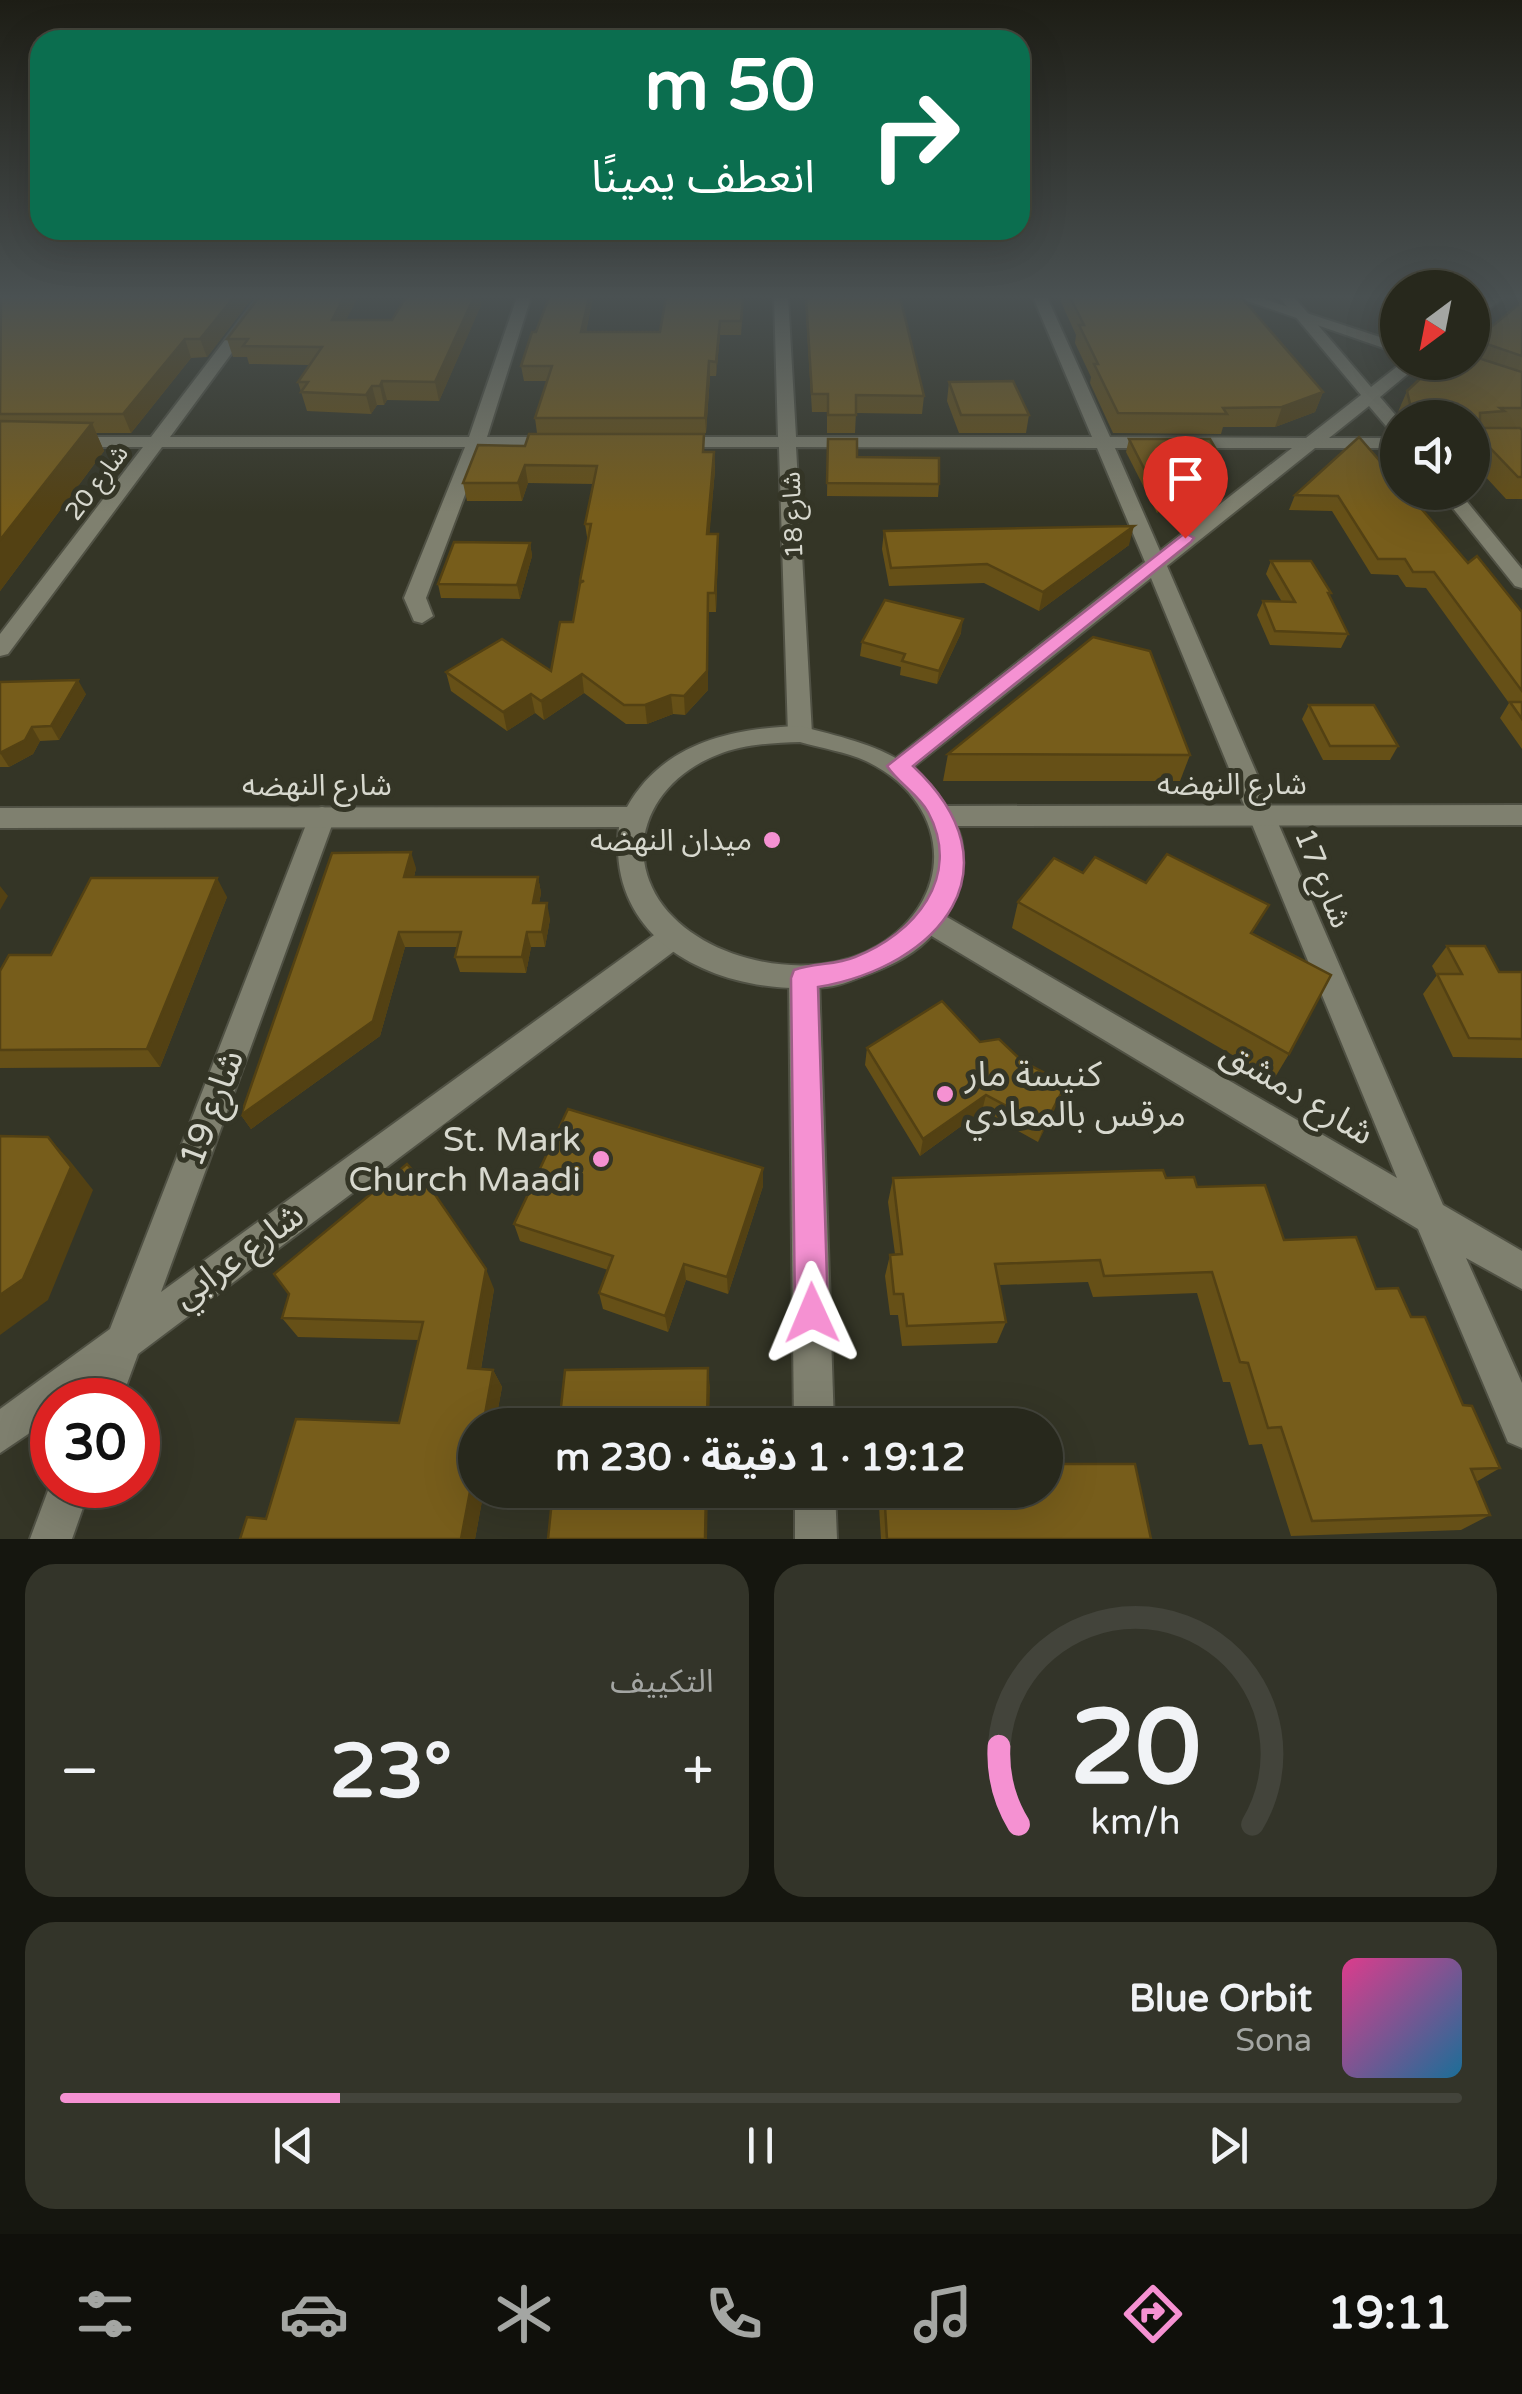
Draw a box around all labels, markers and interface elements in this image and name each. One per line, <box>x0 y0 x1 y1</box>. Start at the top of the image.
text: 50 m <box>645 45 815 129</box>
icon: right <box>850 70 980 200</box>
text: انعطف يمينًا <box>591 151 815 205</box>
north arrow <box>1380 270 1490 380</box>
map controls <box>1380 270 1490 510</box>
button: sound <box>1380 400 1490 510</box>
pin <box>1143 436 1228 539</box>
street label: شارع 20 <box>59 439 137 528</box>
icon: arrive <box>1158 451 1213 506</box>
street label: شارع 18 <box>776 471 813 559</box>
street label: شارع النهضه <box>1157 766 1307 806</box>
street label: شارع النهضه <box>242 767 392 807</box>
place label: ميدان النهضه <box>590 822 752 859</box>
street label: شارع 17 <box>1283 823 1359 934</box>
marker: ميدان النهضه <box>761 829 783 851</box>
street label: شارع دمشق <box>1212 1031 1381 1158</box>
street label: شارع 19 <box>171 1044 257 1174</box>
place label: كنيسة مار مرقس بالمعادي <box>964 1054 1186 1141</box>
marker: كنيسة مار مرقس بالمعادي <box>934 1083 956 1105</box>
place label: St. Mark Church Maadi <box>348 1119 581 1201</box>
marker: St. Mark Church Maadi <box>590 1148 612 1170</box>
street label: شارع عرابي <box>165 1194 315 1321</box>
position arrow <box>760 1261 864 1365</box>
speed limit sign: 30 <box>30 1378 160 1508</box>
text: 19:12 · 1 دقيقة · 230 m <box>555 1435 966 1481</box>
text: التكييف <box>610 1663 714 1701</box>
text: 20 <box>1070 1687 1201 1812</box>
text: 23° <box>330 1727 452 1817</box>
text: − <box>60 1739 99 1805</box>
text: + <box>683 1739 714 1805</box>
text: km/h <box>1090 1801 1180 1844</box>
text: Blue Orbit <box>1129 1976 1312 2022</box>
text: Sona <box>1235 2022 1312 2060</box>
icon: previous <box>266 2118 321 2173</box>
icon: pause <box>733 2118 788 2173</box>
icon: next <box>1201 2118 1256 2173</box>
icon: filters <box>70 2279 140 2349</box>
icon: car <box>279 2279 349 2349</box>
icon: climate <box>489 2279 559 2349</box>
icon: phone <box>699 2279 769 2349</box>
icon: music <box>908 2279 978 2349</box>
icon: directions <box>1118 2279 1188 2349</box>
text: 19:11 <box>1327 2287 1452 2341</box>

